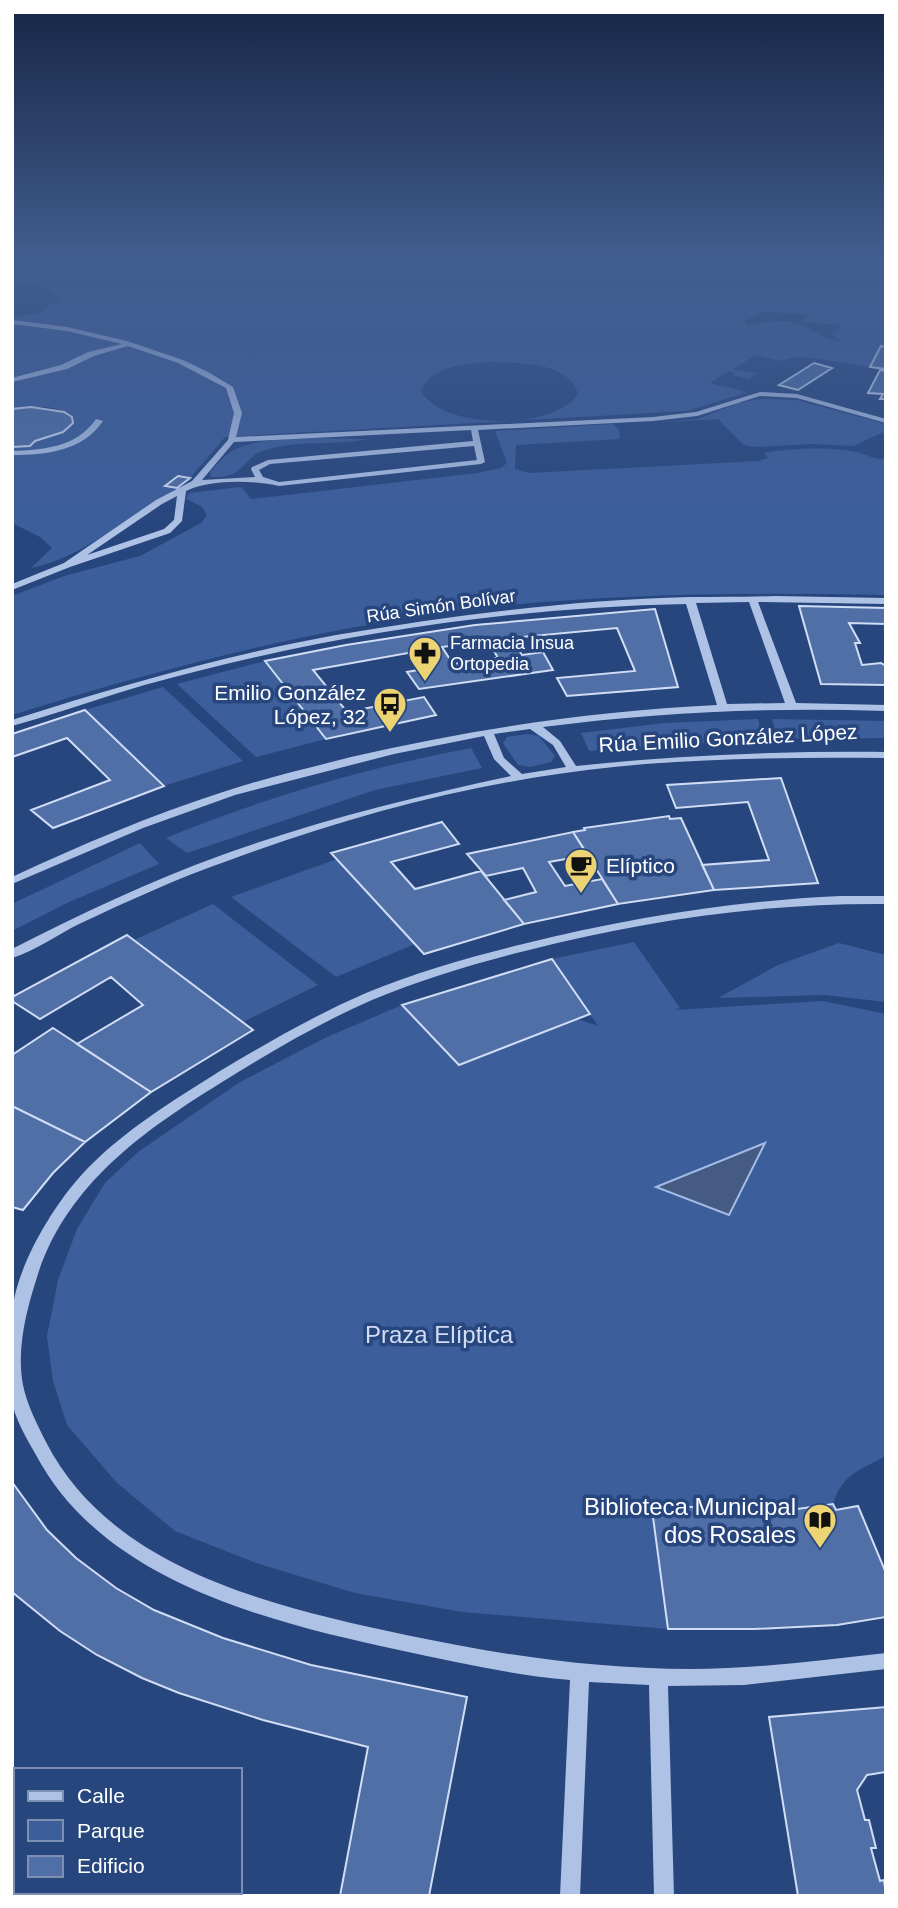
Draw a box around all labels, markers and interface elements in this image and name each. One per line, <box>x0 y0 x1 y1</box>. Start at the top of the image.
street label: Rúa Simón Bolívar <box>365 586 517 626</box>
place label: Farmacia Insua Ortopedia <box>450 633 575 674</box>
pharmacy icon: Farmacia Insua Ortopedia <box>406 634 444 683</box>
place label: Emilio González López, 32 <box>214 681 366 728</box>
bus stop icon: Emilio González López, 32 <box>371 685 409 734</box>
street label: Rúa Emilio González López <box>598 720 858 756</box>
cafe icon: Elíptico <box>562 846 600 895</box>
place label: Elíptico <box>606 854 675 877</box>
park label: Praza Elíptica <box>365 1321 514 1348</box>
place label: Biblioteca Municipal dos Rosales <box>584 1493 796 1548</box>
library icon: Biblioteca Municipal dos Rosales <box>801 1501 839 1550</box>
legend <box>14 1768 242 1894</box>
text: Calle <box>77 1784 125 1807</box>
text: Parque <box>77 1819 145 1842</box>
text: Edificio <box>77 1854 145 1877</box>

